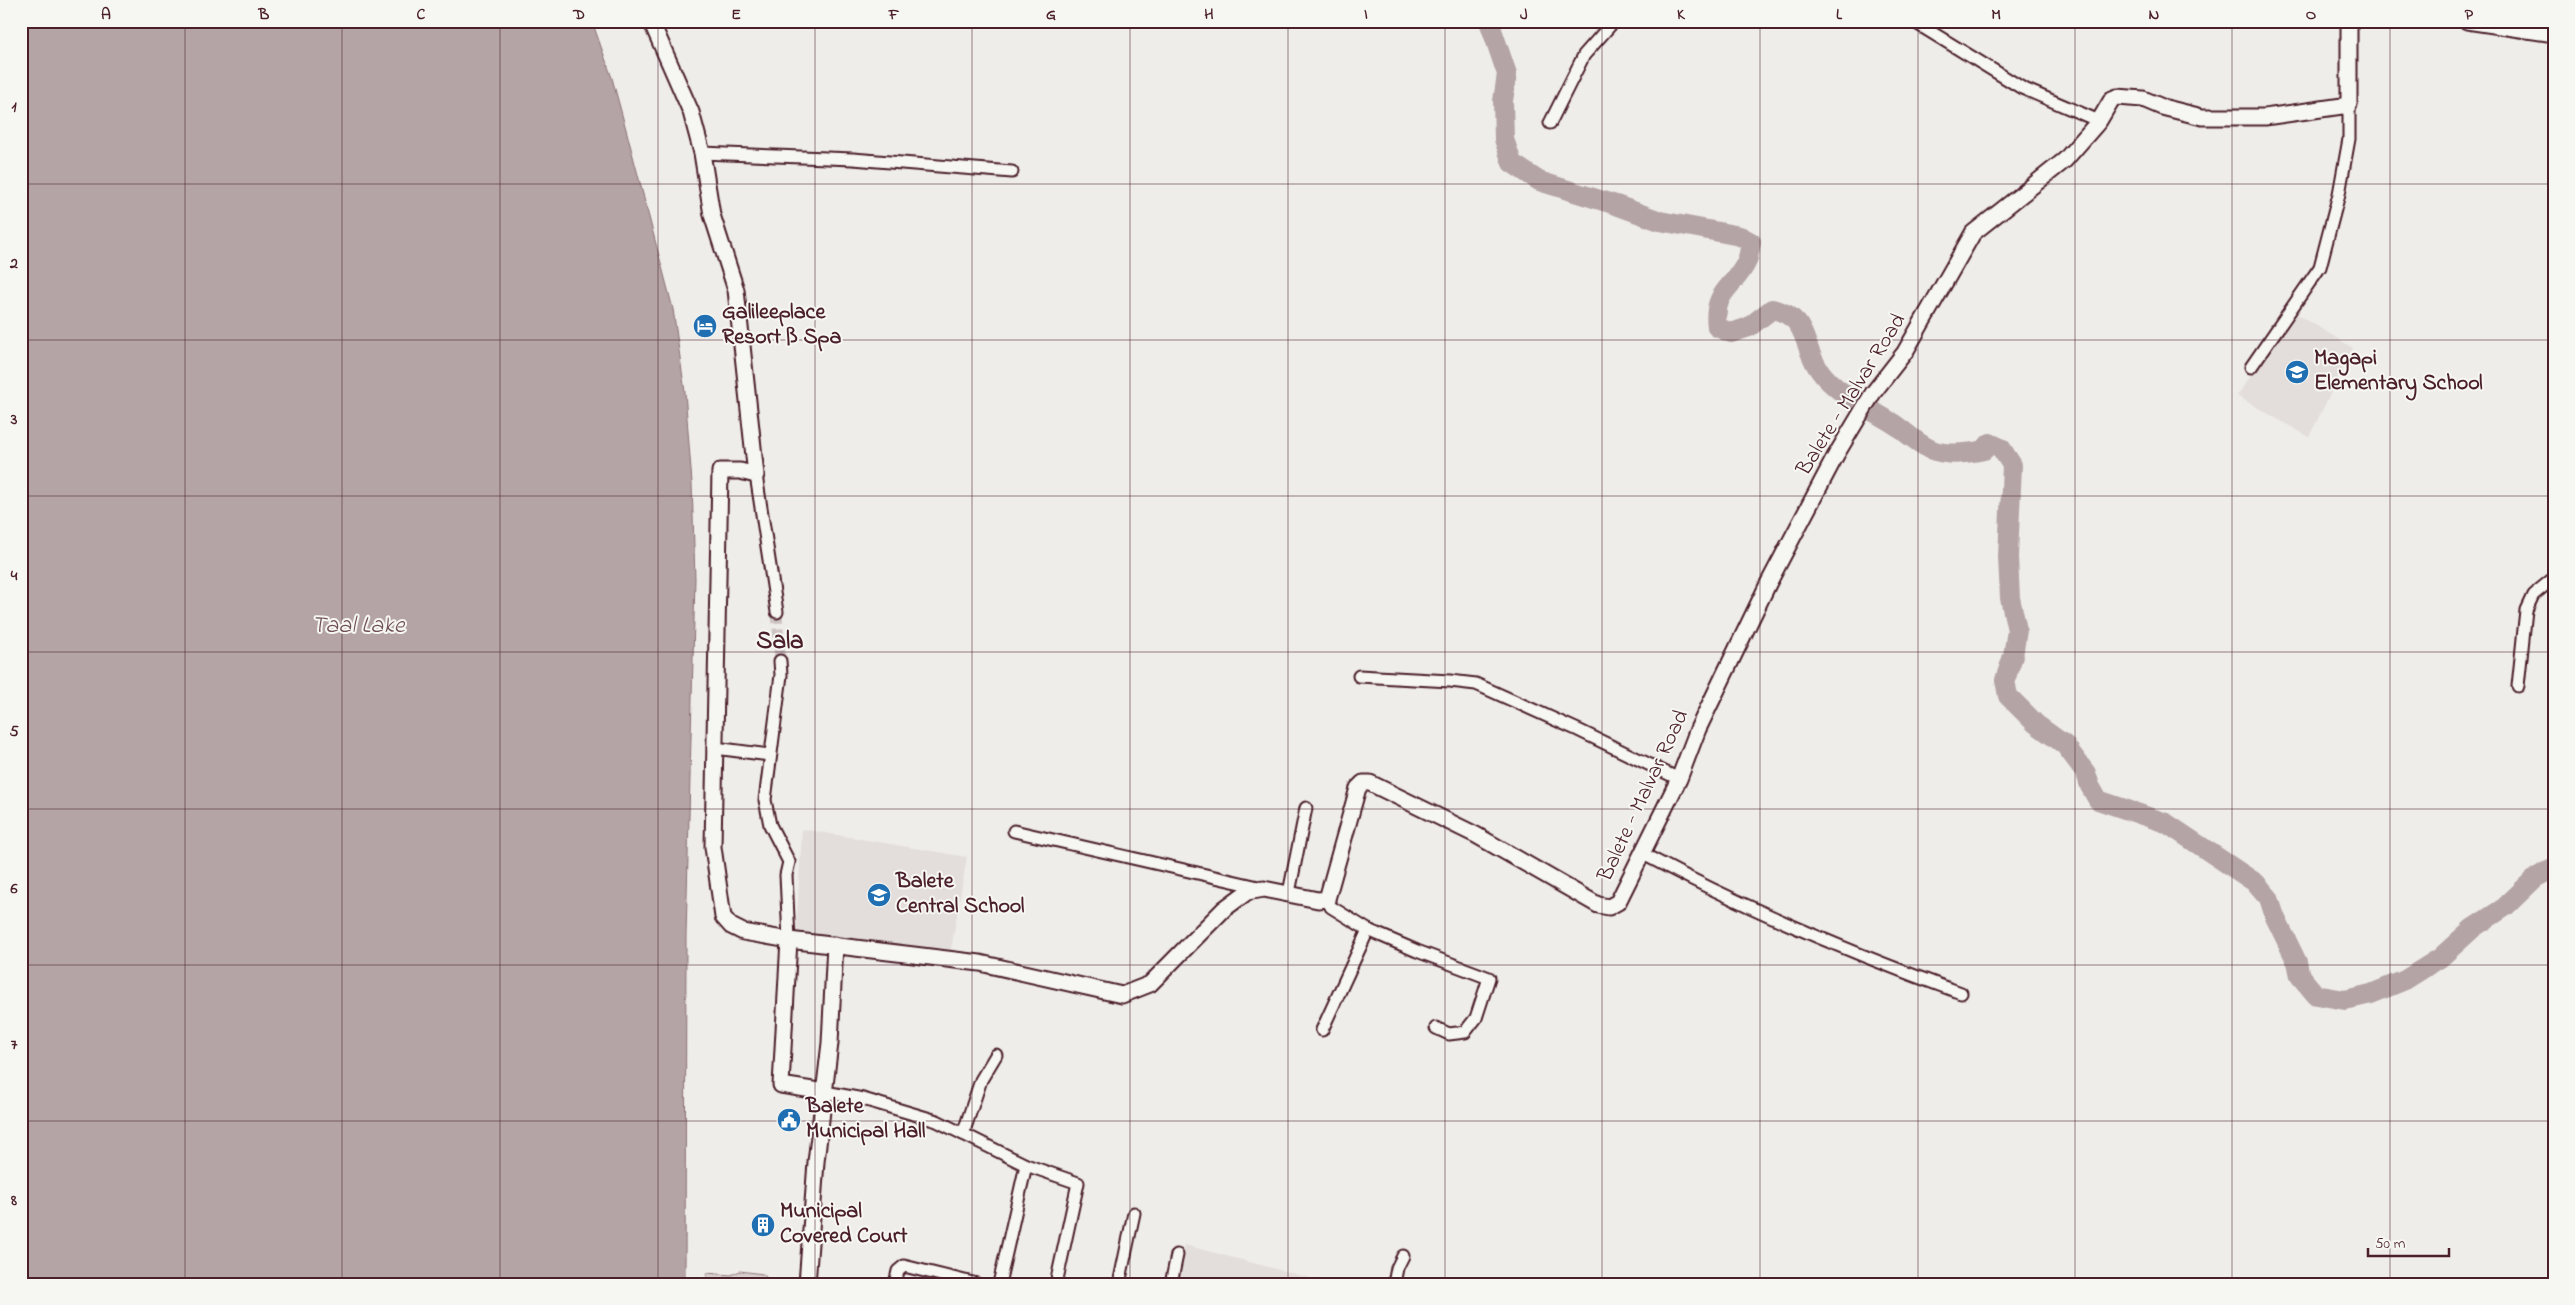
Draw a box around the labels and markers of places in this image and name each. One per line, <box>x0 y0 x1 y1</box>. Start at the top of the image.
place label: Galileeplace Resort ß Spa <box>722 297 841 354</box>
hotel icon: Galileeplace Resort ß Spa <box>692 313 718 339</box>
place label: Magapi Elementary School <box>2314 343 2483 401</box>
school or university icon: Magapi Elementary School <box>2284 359 2310 385</box>
place label: Balete Central School <box>895 866 1025 923</box>
school or university icon: Balete Central School <box>866 882 892 908</box>
place label: Balete Municipal Hall <box>805 1091 926 1148</box>
public building icon: Balete Municipal Hall <box>776 1107 802 1133</box>
place label: Municipal Covered Court <box>780 1196 908 1253</box>
building icon: Municipal Covered Court <box>750 1212 776 1238</box>

